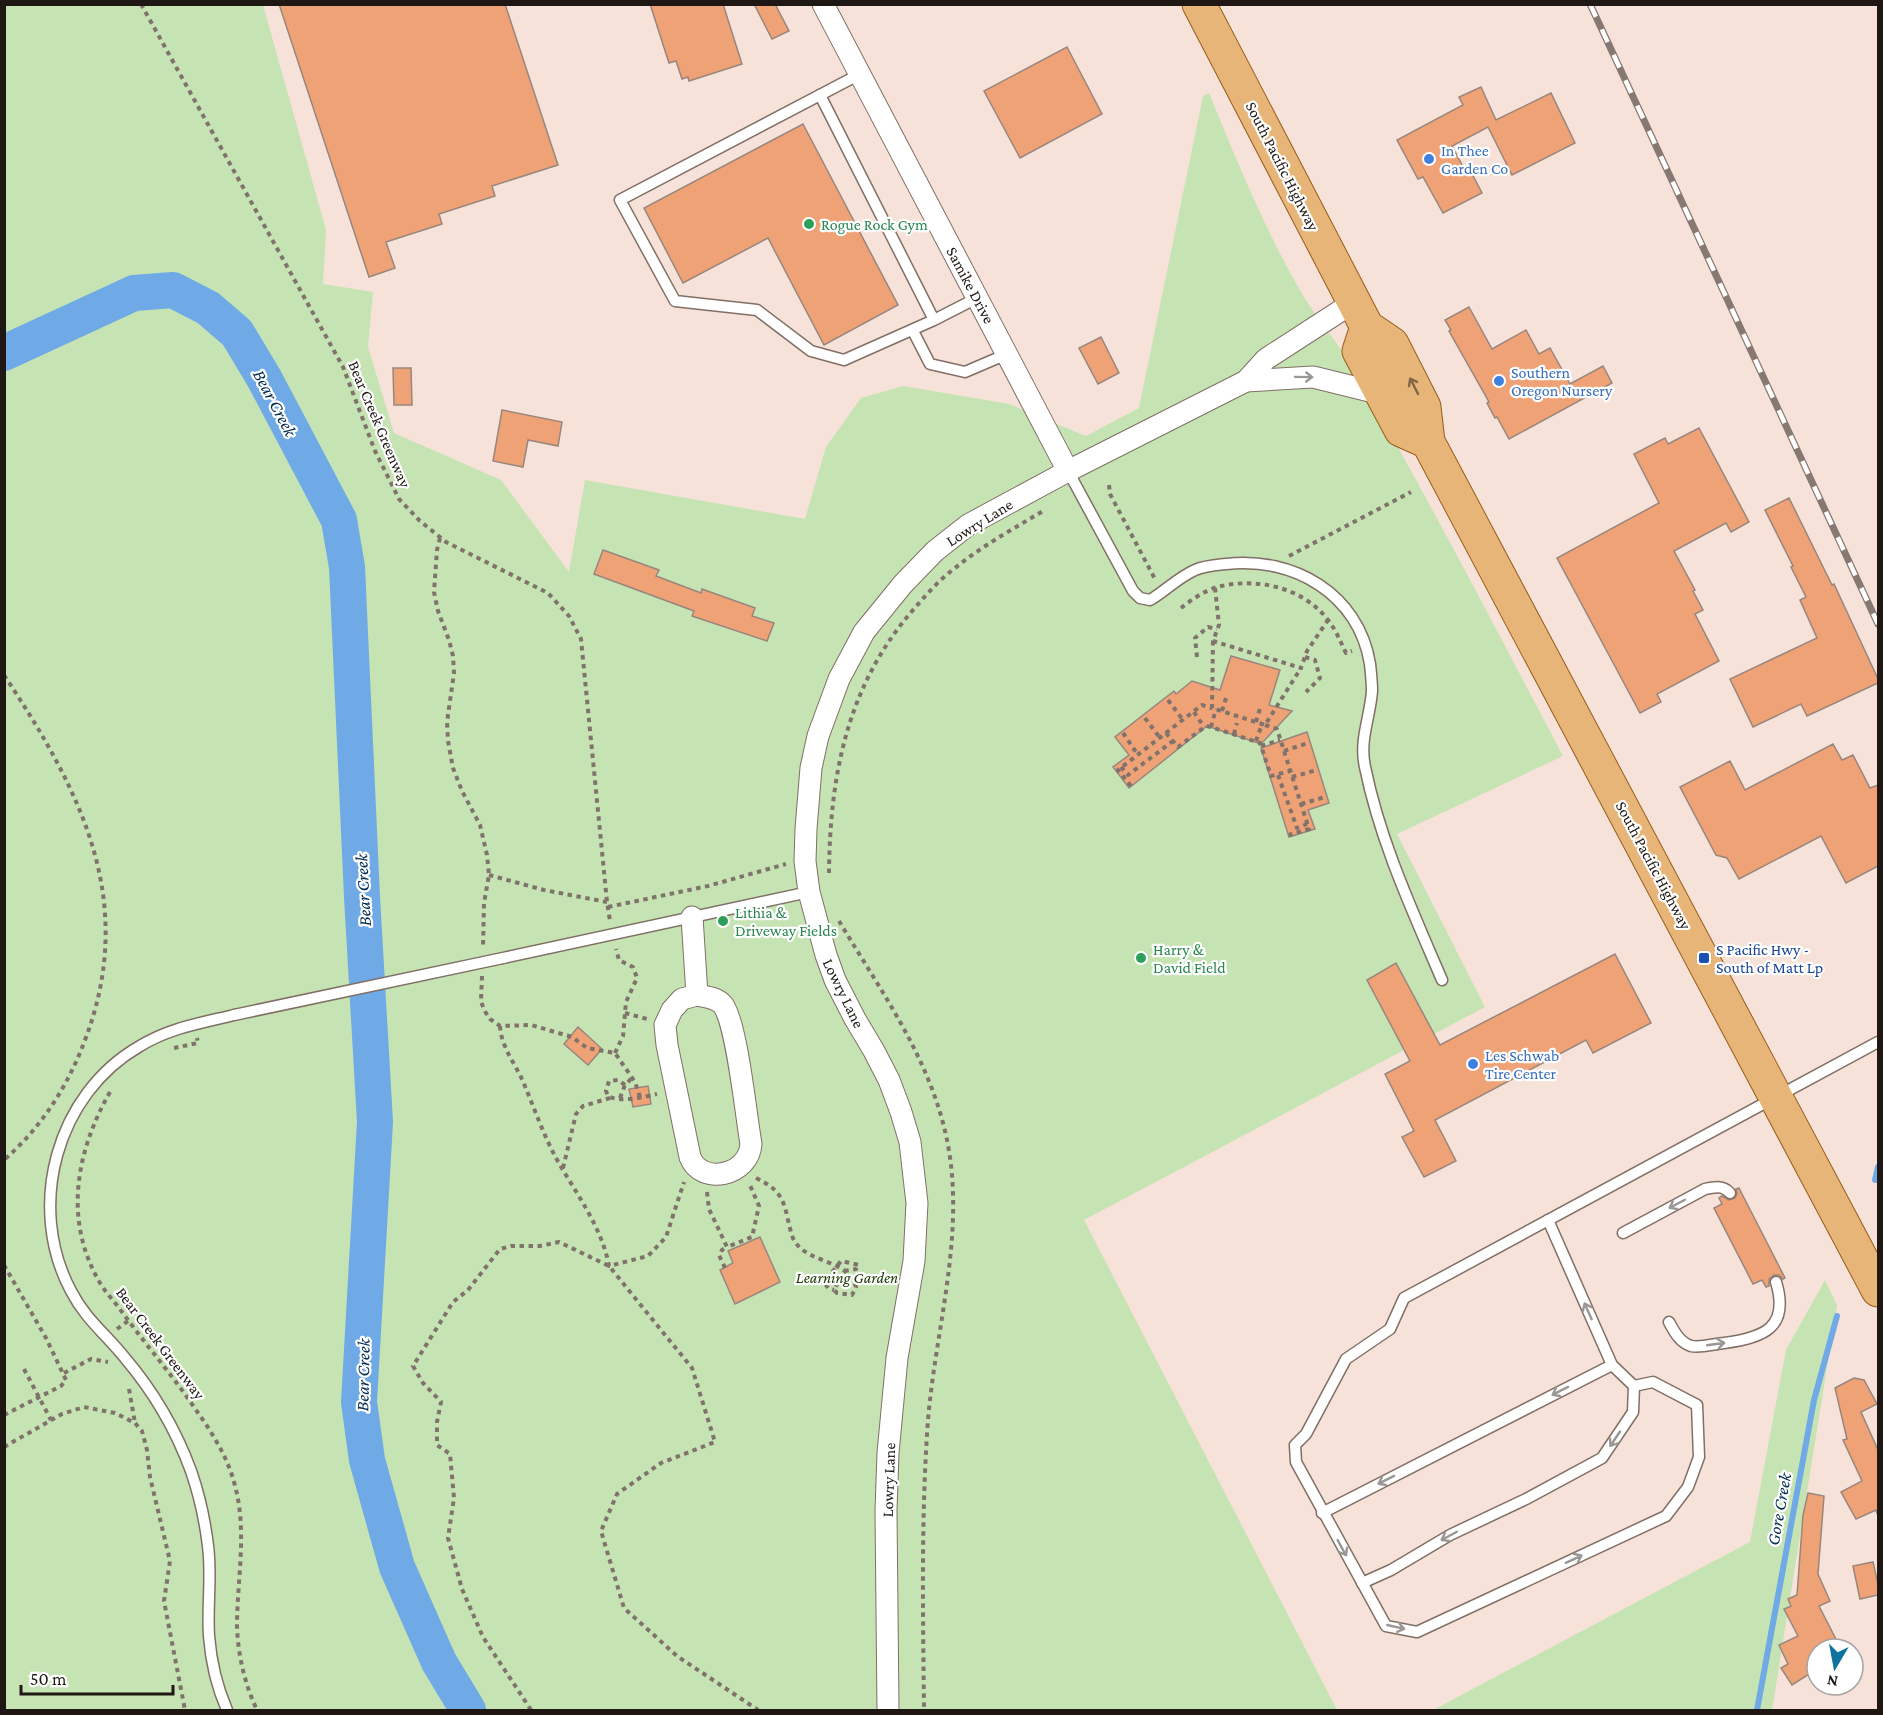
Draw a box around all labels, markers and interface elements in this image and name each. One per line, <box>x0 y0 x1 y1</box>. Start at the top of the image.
street label: South Pacific Highway <box>1242 99 1323 235</box>
place label: In Thee Garden Co <box>1441 142 1508 177</box>
marker: In Thee Garden Co <box>1422 152 1436 166</box>
place label: Rogue Rock Gym <box>821 216 928 234</box>
marker: Rogue Rock Gym <box>802 217 816 231</box>
street label: Samike Drive <box>943 244 998 326</box>
street label: Bear Creek Greenway <box>344 358 414 491</box>
place label: Southern Oregon Nursery <box>1511 364 1613 400</box>
water label: Bear Creek <box>249 366 301 441</box>
one-way arrow <box>1294 372 1314 383</box>
marker: Southern Oregon Nursery <box>1492 374 1506 388</box>
one-way arrow <box>1408 378 1420 395</box>
street label: Lowry Lane <box>943 495 1016 550</box>
street label: South Pacific Highway <box>1612 798 1695 933</box>
water label: Bear Creek <box>351 852 375 927</box>
place label: Lithia & Driveway Fields <box>735 904 837 940</box>
marker: Lithia & Driveway Fields <box>716 914 730 928</box>
place label: Harry & David Field <box>1153 941 1226 976</box>
place label: S Pacific Hwy - South of Matt Lp <box>1716 941 1823 977</box>
marker: Harry & David Field <box>1134 951 1148 965</box>
marker: S Pacific Hwy - South of Matt Lp <box>1697 951 1711 965</box>
street label: Lowry Lane <box>819 956 868 1031</box>
place label: Les Schwab Tire Center <box>1485 1047 1559 1082</box>
marker: Les Schwab Tire Center <box>1466 1057 1480 1071</box>
one-way arrow <box>1669 1198 1686 1210</box>
park label: Learning Garden <box>796 1269 898 1287</box>
street label: Bear Creek Greenway <box>112 1284 209 1404</box>
one-way arrow <box>1582 1303 1594 1321</box>
water label: Bear Creek <box>352 1337 374 1412</box>
one-way arrow <box>1706 1338 1725 1349</box>
one-way arrow <box>1552 1385 1569 1397</box>
one-way arrow <box>1609 1430 1621 1447</box>
street label: Lowry Lane <box>879 1442 899 1518</box>
water label: Gore Creek <box>1763 1470 1795 1547</box>
one-way arrow <box>1378 1475 1396 1486</box>
one-way arrow <box>1441 1530 1458 1542</box>
one-way arrow <box>1336 1539 1348 1556</box>
one-way arrow <box>1564 1552 1582 1564</box>
one-way arrow <box>1386 1622 1405 1634</box>
north arrow <box>1805 1637 1865 1697</box>
scale bar <box>21 1658 172 1696</box>
text: 50 m <box>30 1669 67 1689</box>
text: N <box>1826 1672 1839 1691</box>

